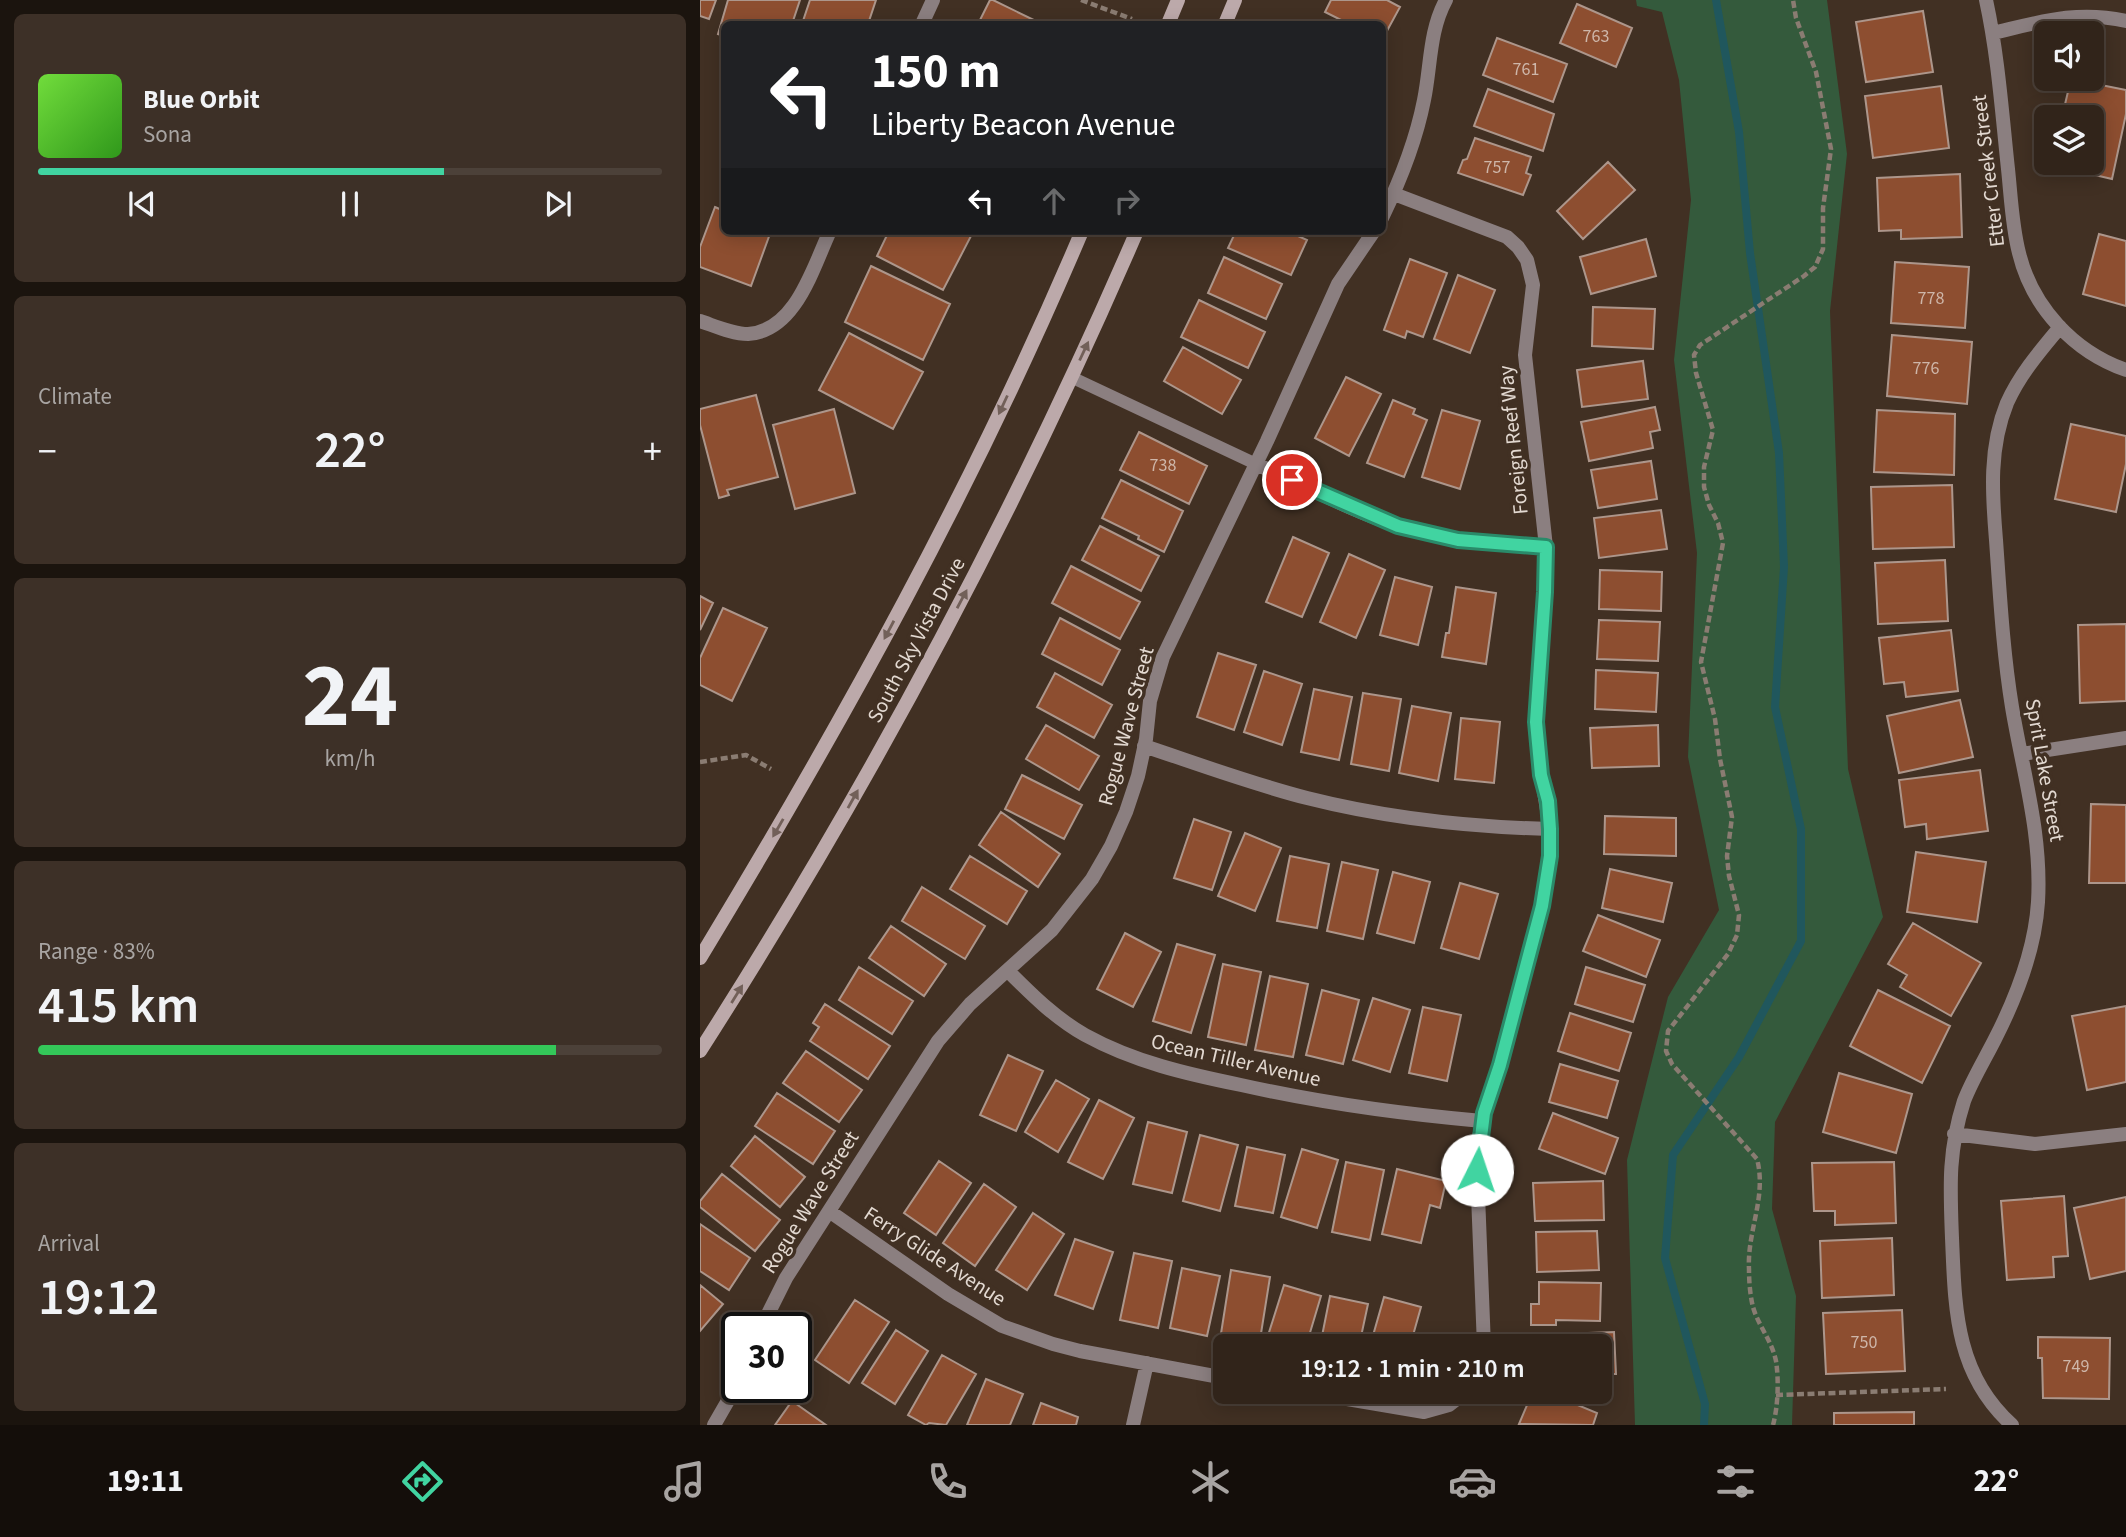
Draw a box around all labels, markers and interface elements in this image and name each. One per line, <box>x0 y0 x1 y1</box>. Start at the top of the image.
map controls <box>2034 21 2104 175</box>
button: sound <box>2034 21 2104 91</box>
house number: 763 <box>1583 24 1609 49</box>
text: 150 m <box>871 37 1000 107</box>
icon: left <box>756 49 847 140</box>
house number: 761 <box>1513 57 1539 82</box>
text: Blue Orbit <box>143 81 260 118</box>
street label: Etter Creek Street <box>1964 93 2012 249</box>
text: Liberty Beacon Avenue <box>871 102 1175 148</box>
button: layers <box>2034 105 2104 175</box>
text: Sona <box>143 118 192 151</box>
house number: 757 <box>1484 155 1510 180</box>
icon: left <box>962 182 1000 220</box>
icon: ahead <box>1035 182 1073 220</box>
icon: right <box>1108 182 1146 220</box>
icon: previous <box>123 185 161 223</box>
icon: pause <box>331 185 369 223</box>
icon: next <box>539 185 577 223</box>
house number: 778 <box>1918 286 1944 311</box>
one-way arrow <box>1078 340 1089 361</box>
house number: 776 <box>1913 356 1939 381</box>
street label: Foreign Reef Way <box>1490 364 1536 516</box>
text: Climate <box>38 380 112 413</box>
one-way arrow <box>997 394 1008 415</box>
text: 22° <box>314 414 386 488</box>
text: − <box>38 425 57 479</box>
text: + <box>643 425 662 479</box>
pin <box>1262 450 1322 510</box>
house number: 738 <box>1150 453 1176 478</box>
icon: arrive <box>1273 461 1311 499</box>
street label: South Sky Vista Drive <box>860 552 972 728</box>
one-way arrow <box>957 589 968 609</box>
one-way arrow <box>884 620 895 640</box>
text: 24 <box>302 632 398 761</box>
street label: Rogue Wave Street <box>1090 643 1162 809</box>
street label: Sprit Lake Street <box>2018 696 2072 844</box>
text: km/h <box>324 742 376 775</box>
one-way arrow <box>847 789 859 808</box>
one-way arrow <box>772 818 784 838</box>
text: Range · 83% <box>38 935 155 968</box>
text: 415 km <box>38 969 199 1043</box>
one-way arrow <box>730 984 743 1003</box>
street label: Ocean Tiller Avenue <box>1148 1026 1324 1094</box>
street label: Rogue Wave Street <box>754 1125 866 1279</box>
position arrow <box>1440 1133 1514 1207</box>
street label: Ferry Glide Avenue <box>858 1199 1012 1313</box>
text: Arrival <box>38 1227 100 1260</box>
text: 19:12 <box>38 1261 159 1335</box>
speed limit sign: 30 <box>721 1312 812 1403</box>
house number: 750 <box>1851 1330 1877 1355</box>
text: 19:12 · 1 min · 210 m <box>1300 1350 1525 1387</box>
house number: 749 <box>2063 1354 2089 1379</box>
icon: directions <box>398 1457 447 1506</box>
icon: music <box>660 1457 709 1506</box>
icon: phone <box>923 1457 972 1506</box>
icon: climate <box>1186 1457 1235 1506</box>
icon: car <box>1448 1457 1497 1506</box>
icon: filters <box>1711 1457 1760 1506</box>
text: 19:11 <box>107 1458 184 1504</box>
text: 22° <box>1974 1458 2019 1504</box>

